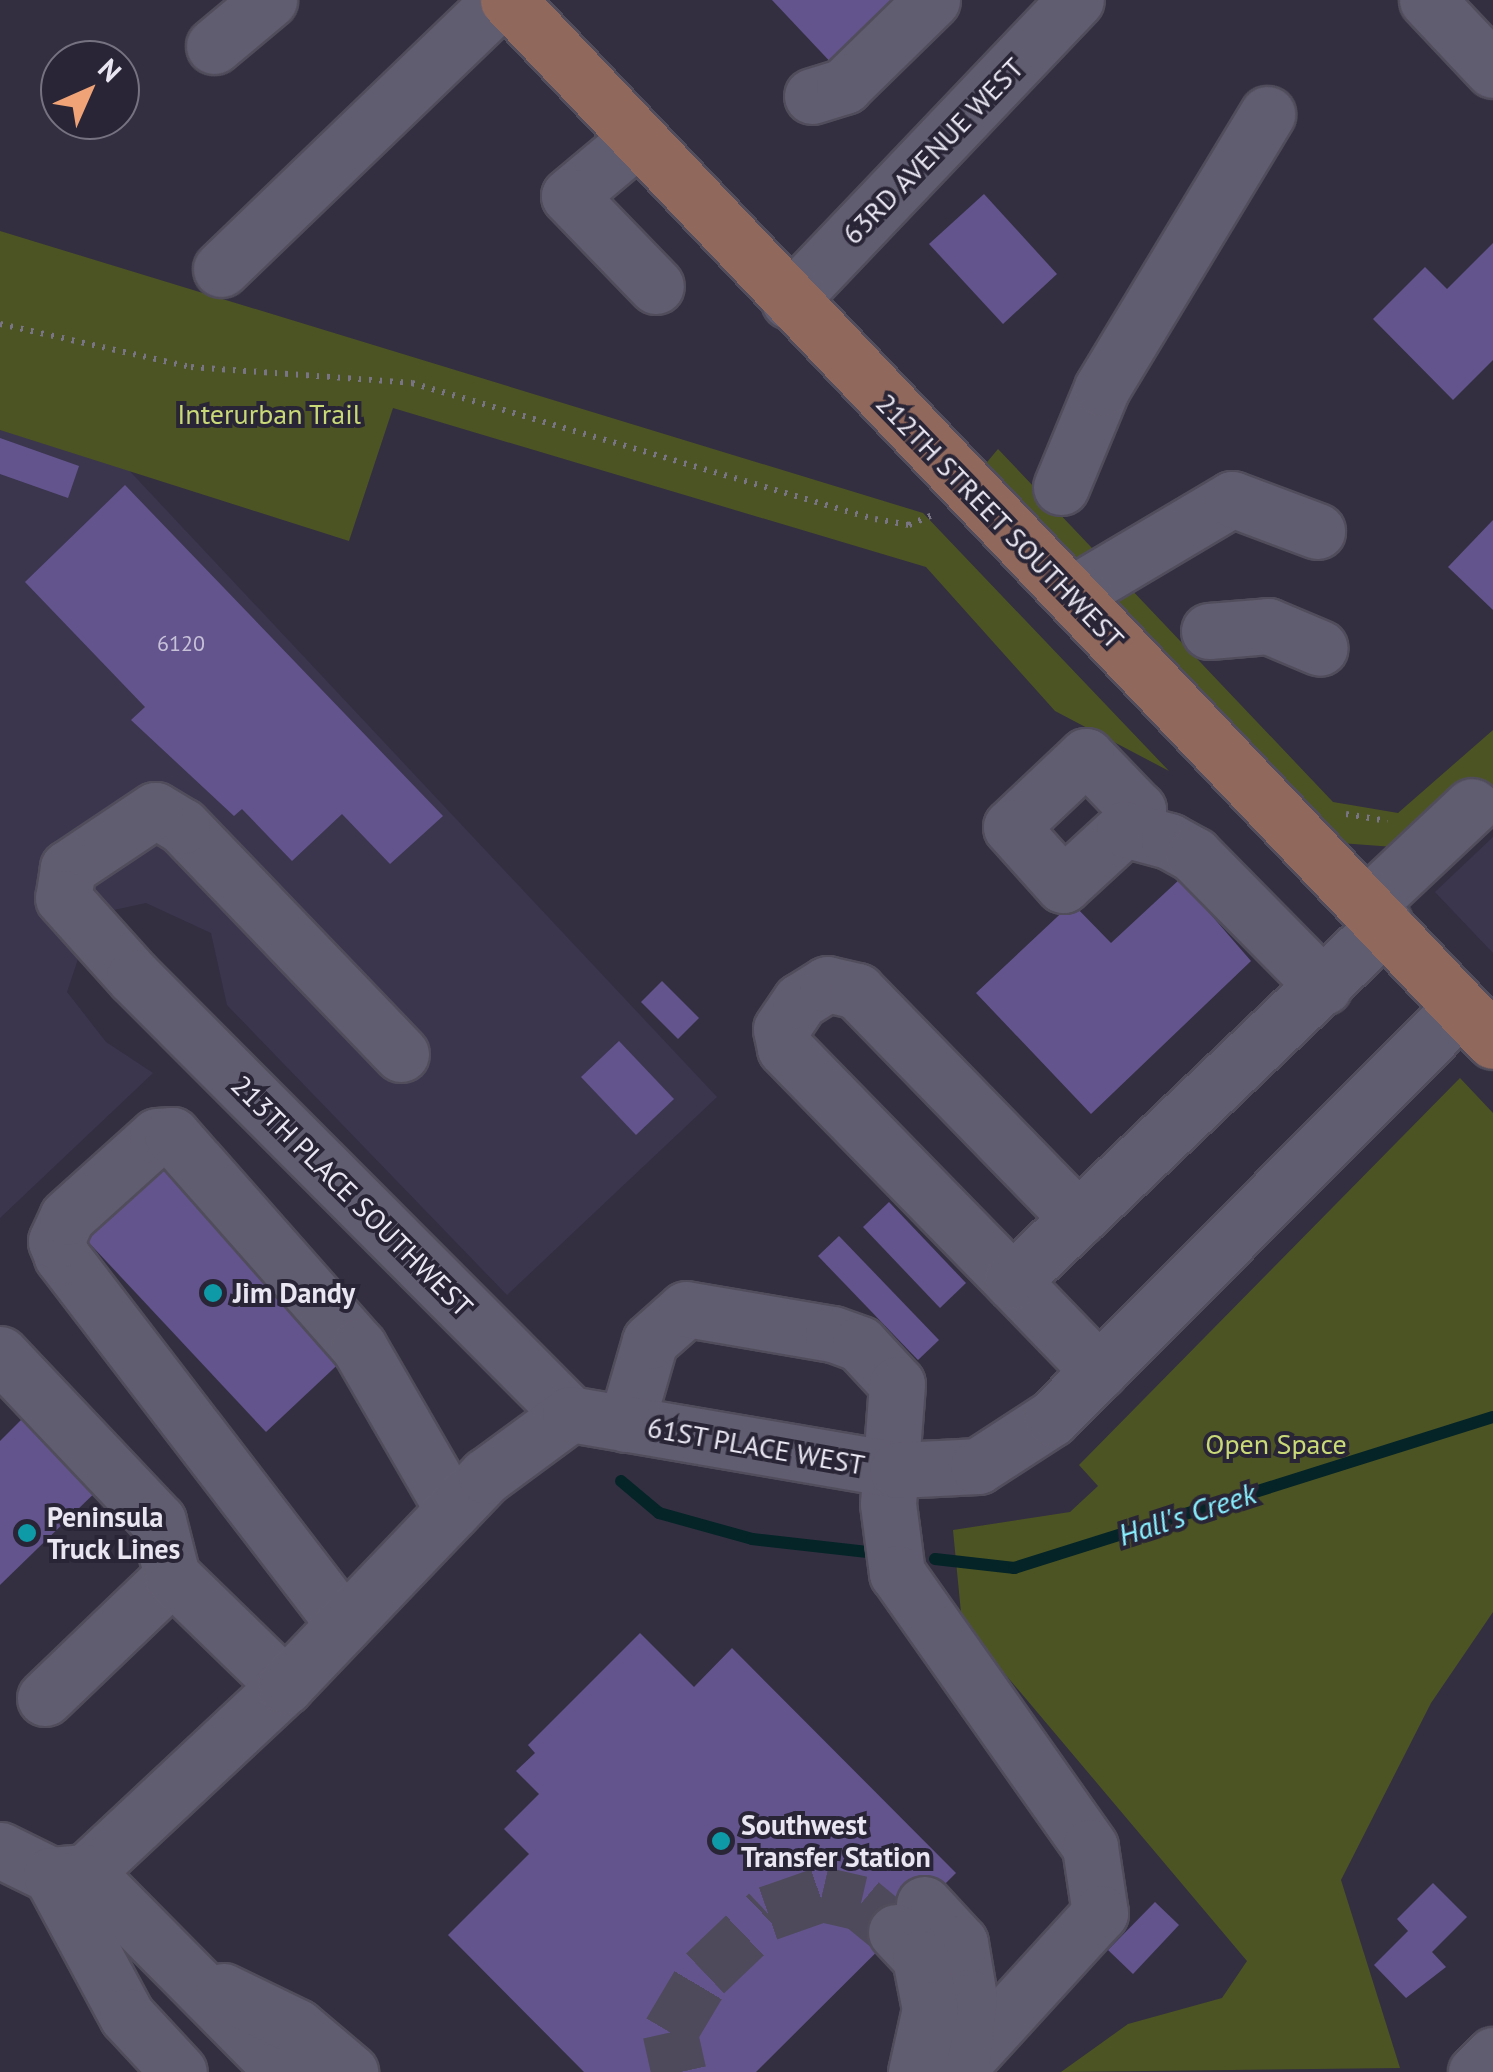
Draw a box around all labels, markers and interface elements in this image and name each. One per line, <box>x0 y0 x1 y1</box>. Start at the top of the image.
north arrow <box>40 40 140 140</box>
text: N <box>91 50 130 89</box>
street label: 63RD AVENUE WEST <box>835 50 1031 252</box>
street label: 212TH STREET SOUTHWEST <box>869 386 1131 656</box>
park label: Interurban Trail <box>177 397 361 431</box>
house number: 6120 <box>157 631 205 657</box>
street label: 213TH PLACE SOUTHWEST <box>224 1068 480 1324</box>
place label: Jim Dandy <box>233 1276 355 1310</box>
marker: Jim Dandy <box>202 1282 224 1304</box>
street label: 61ST PLACE WEST <box>644 1410 868 1482</box>
park label: Open Space <box>1205 1427 1347 1461</box>
water label: Hall's Creek <box>1114 1475 1260 1553</box>
place label: Peninsula Truck Lines <box>47 1500 181 1566</box>
marker: Peninsula Truck Lines <box>16 1522 38 1544</box>
place label: Southwest Transfer Station <box>741 1808 931 1874</box>
marker: Southwest Transfer Station <box>710 1830 732 1852</box>

